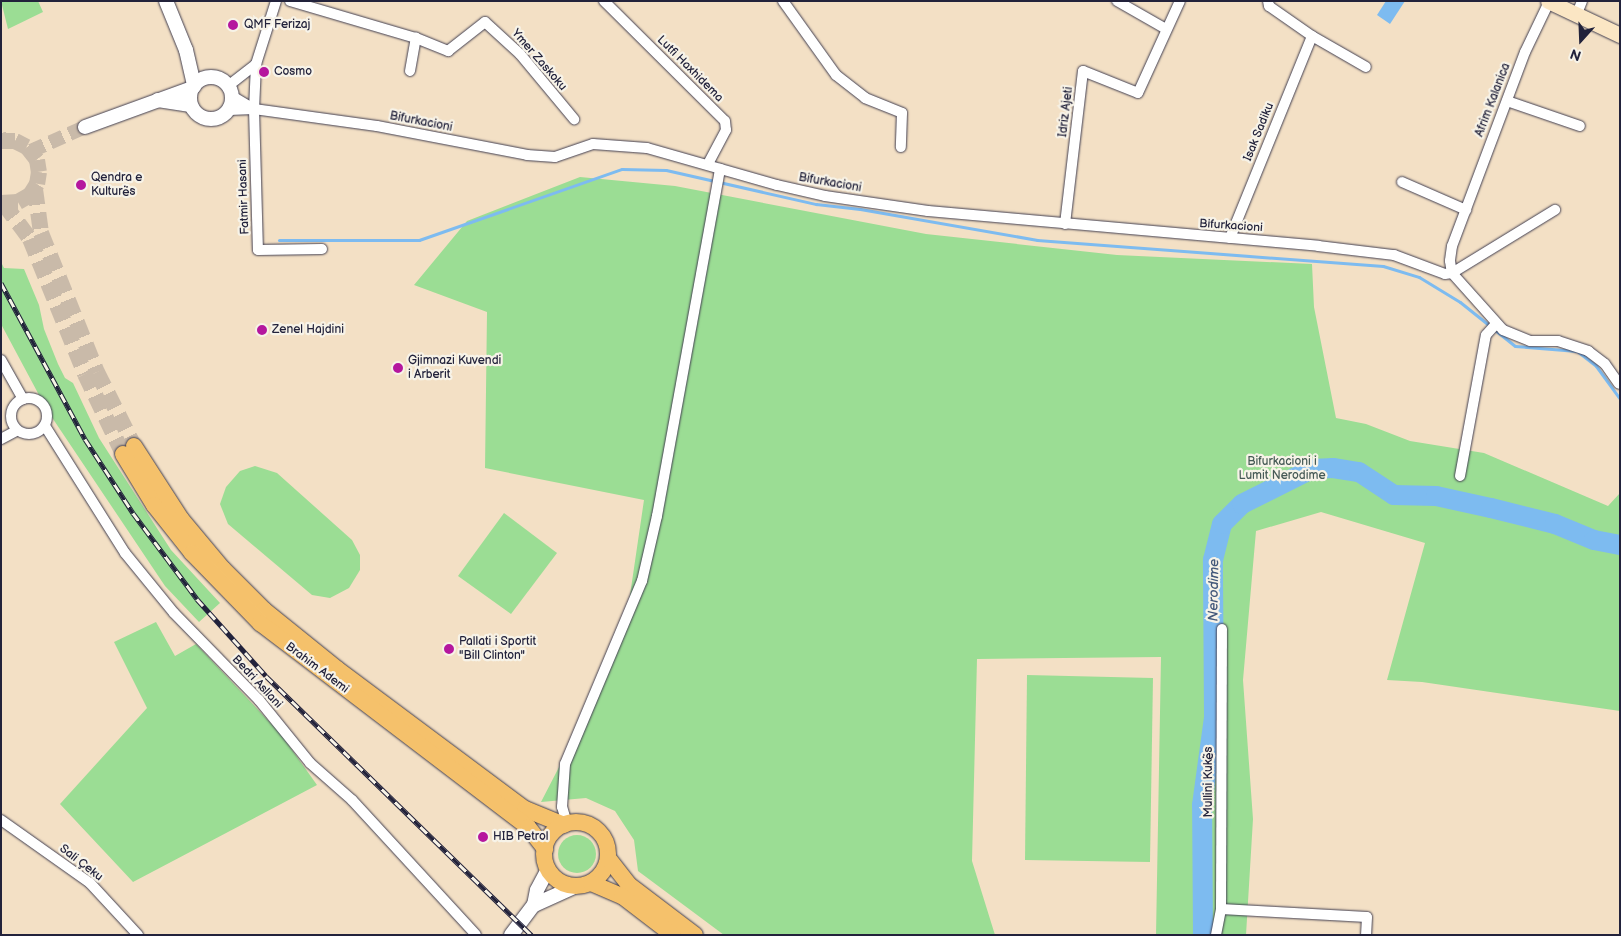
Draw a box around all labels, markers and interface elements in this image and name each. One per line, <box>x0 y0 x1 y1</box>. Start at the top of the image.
north arrow <box>1556 15 1606 65</box>
marker: QMF Ferizaj <box>226 18 240 32</box>
place label: QMF Ferizaj <box>244 18 310 32</box>
street label: Ymer Zaskoku <box>508 26 570 94</box>
street label: Lutfi Haxhidema <box>654 33 726 105</box>
text: N <box>1568 45 1584 64</box>
street label: Afrim Kalanica <box>1472 61 1514 139</box>
place label: Cosmo <box>274 65 312 79</box>
marker: Cosmo <box>258 66 270 78</box>
street label: Idriz Ajeti <box>1056 86 1076 138</box>
street label: Isak Sadiku <box>1241 101 1277 163</box>
street label: Bifurkacioni <box>388 109 454 135</box>
street label: Fatmir Hasani <box>235 159 253 235</box>
street label: Bifurkacioni <box>797 170 863 196</box>
place label: Qendra e Kulturës <box>91 171 142 199</box>
marker: Qendra e Kulturës <box>75 179 87 191</box>
street label: Bifurkacioni <box>1199 217 1263 235</box>
place label: Zenel Hajdini <box>272 323 344 337</box>
marker: Zenel Hajdini <box>256 324 268 336</box>
place label: Gjimnazi Kuvendi i Arberit <box>408 354 501 382</box>
marker: Gjimnazi Kuvendi i Arberit <box>392 362 404 374</box>
park label: Bifurkacioni i Lumit Nerodime <box>1238 455 1326 483</box>
water label: Nerodime <box>1205 559 1223 621</box>
place label: Pallati i Sportit "Bill Clinton" <box>459 635 536 663</box>
street label: Brahim Ademi <box>283 640 351 696</box>
marker: Pallati i Sportit "Bill Clinton" <box>443 643 455 655</box>
street label: Bedri Asllani <box>229 653 285 711</box>
street label: Mullini Kukës <box>1202 746 1216 818</box>
place label: HIB Petrol <box>493 830 548 844</box>
marker: HIB Petrol <box>477 831 489 843</box>
street label: Sali Çeku <box>57 842 105 884</box>

